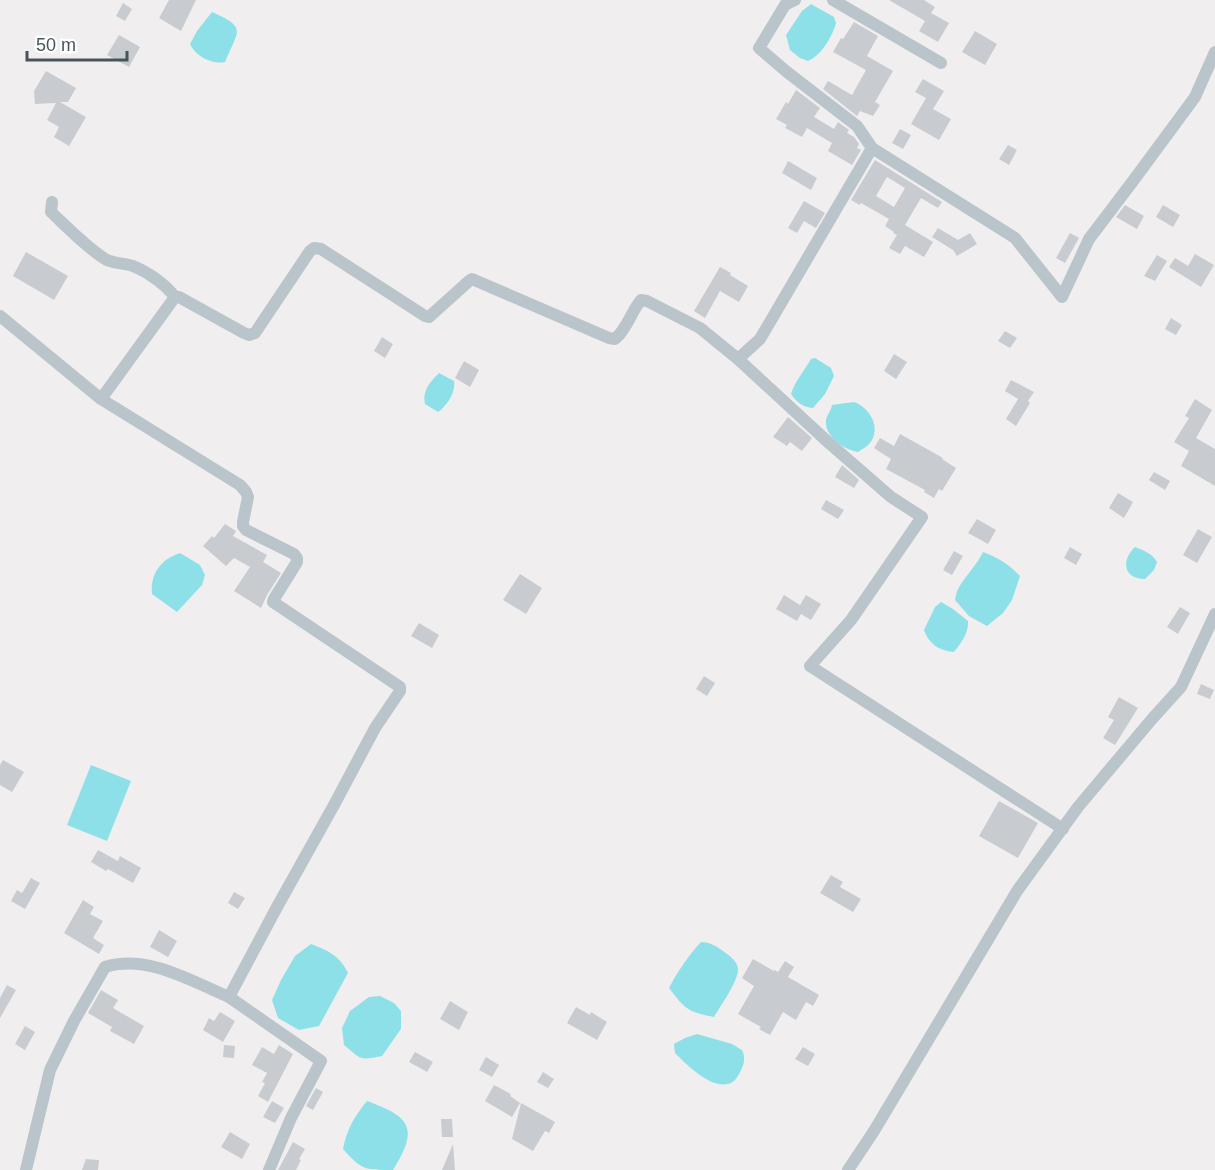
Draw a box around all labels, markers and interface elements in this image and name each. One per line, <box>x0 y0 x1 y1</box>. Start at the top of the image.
scale bar <box>27 24 128 62</box>
text: 50 m <box>36 35 76 55</box>

